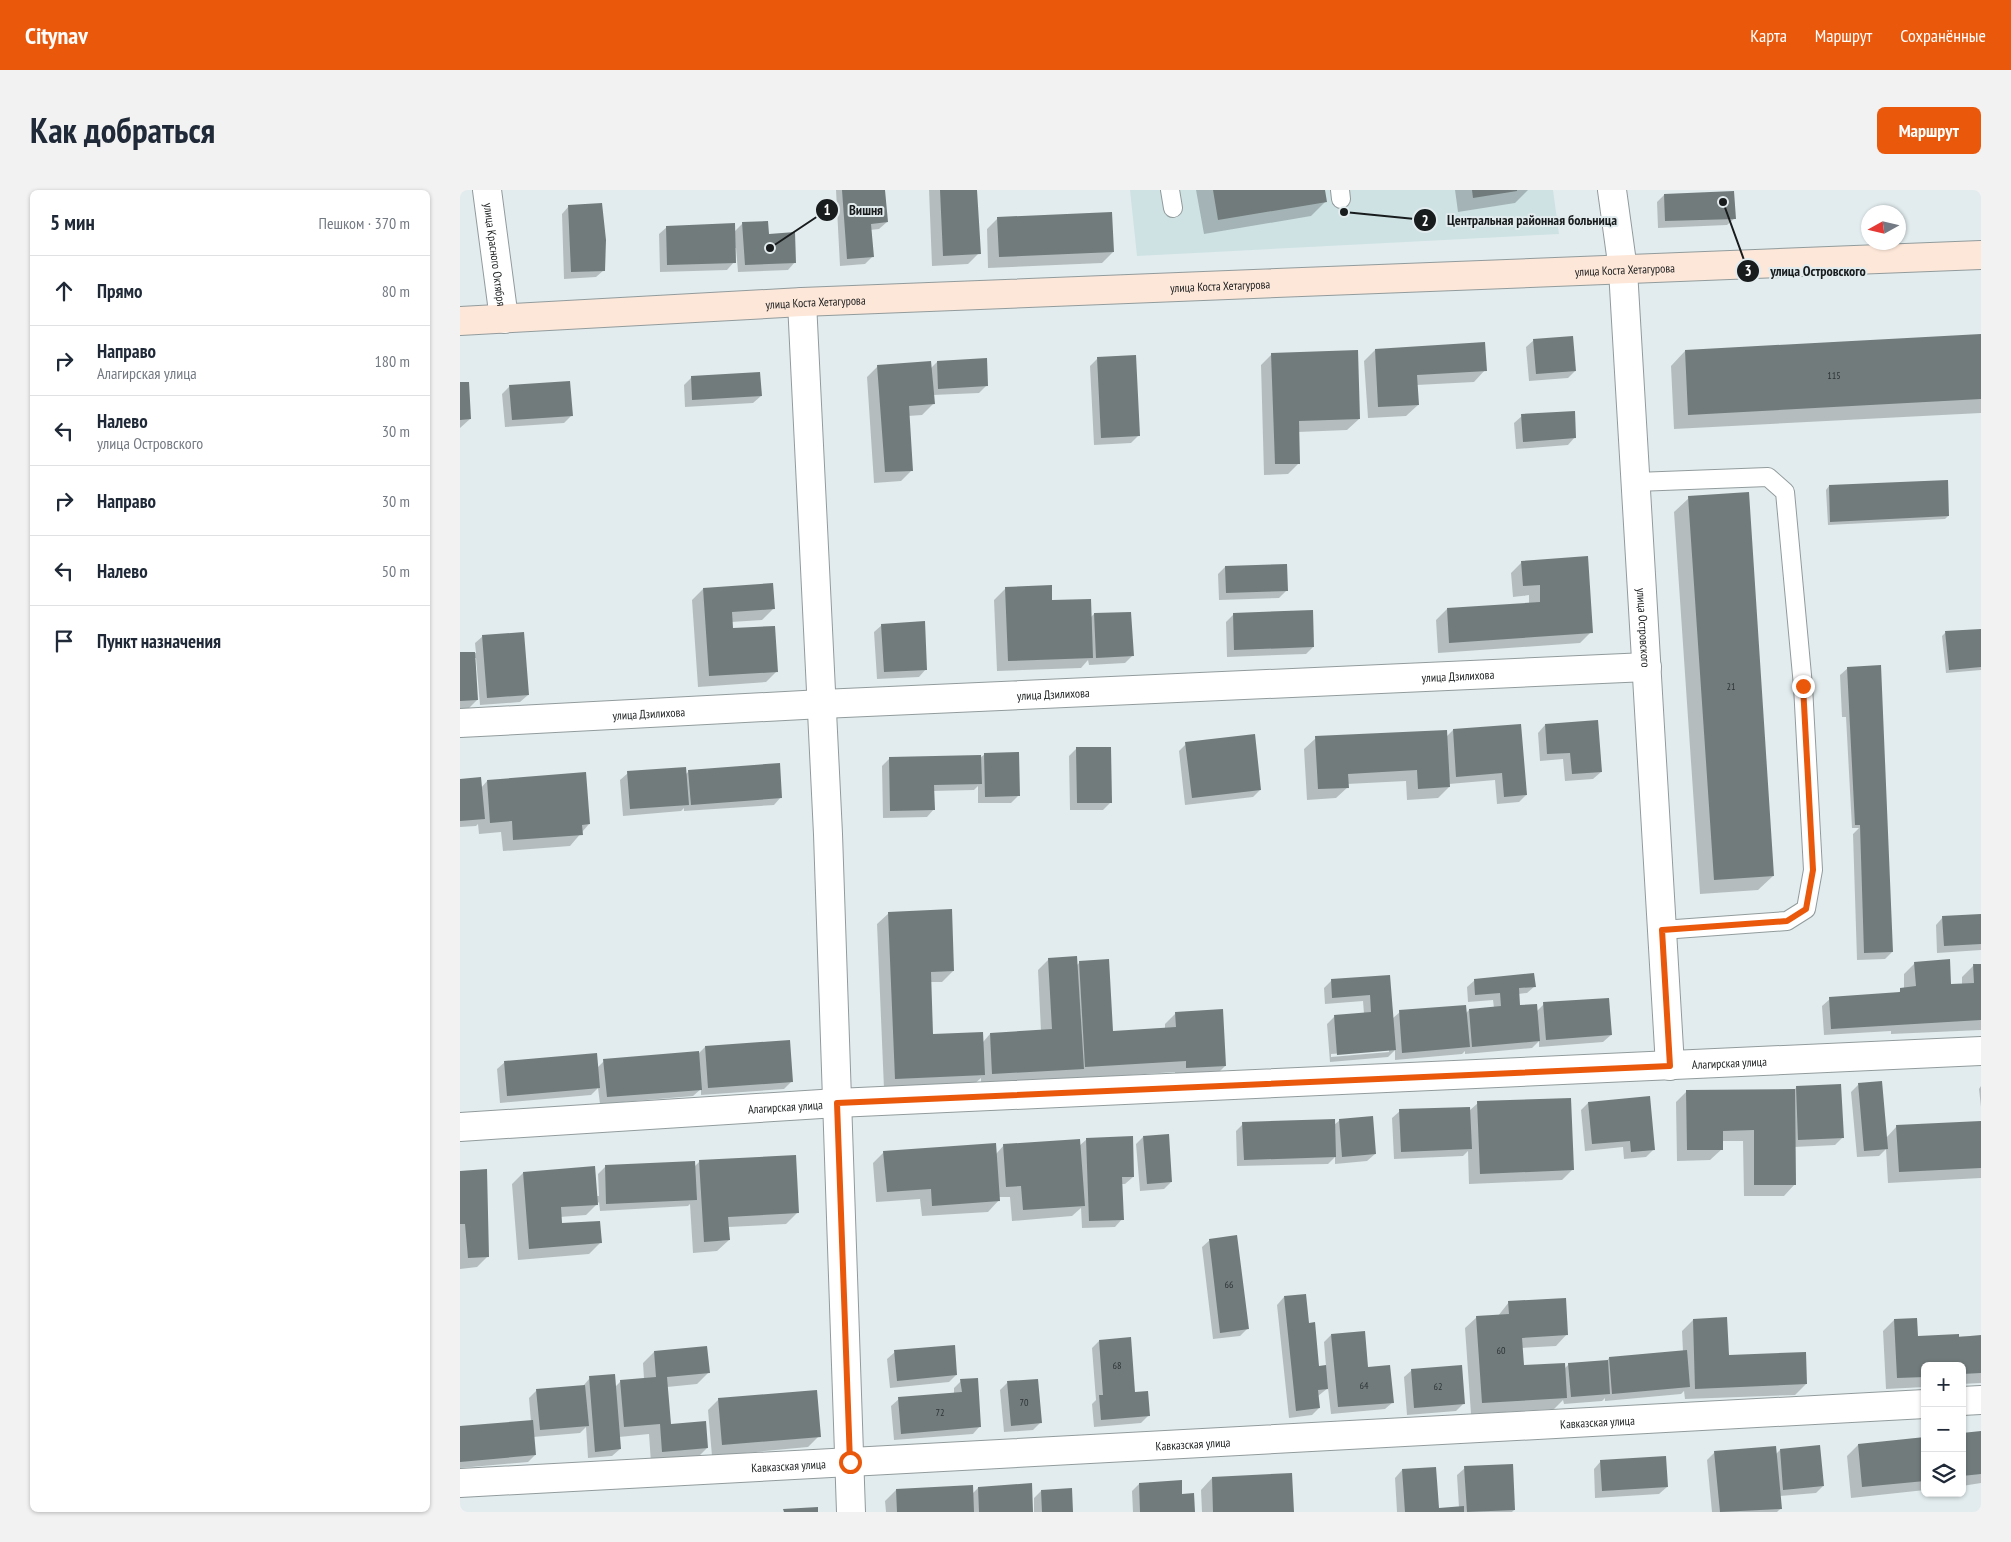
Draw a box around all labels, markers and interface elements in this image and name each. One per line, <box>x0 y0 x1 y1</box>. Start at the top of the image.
text: Citynav <box>25 20 88 51</box>
text: Карта <box>1750 24 1787 47</box>
text: Маршрут <box>1815 24 1872 47</box>
text: Сохранённые <box>1900 24 1986 47</box>
text: Как добраться <box>30 107 215 153</box>
button: Маршрут <box>1877 107 1981 154</box>
callout: Вишня <box>814 196 893 225</box>
text: 1 <box>823 200 831 219</box>
text: Вишня <box>849 201 883 219</box>
street label: улица Красного Октября <box>481 202 510 307</box>
north arrow <box>1861 205 1906 250</box>
callout: Центральная районная больница <box>1412 206 1627 235</box>
text: 5 мин <box>50 209 95 236</box>
text: 2 <box>1421 211 1429 230</box>
text: Центральная районная больница <box>1447 211 1617 229</box>
text: Пешком · 370 m <box>319 213 410 233</box>
callout: улица Островского <box>1736 256 1876 285</box>
street label: улица Коста Хетагурова <box>1574 260 1675 279</box>
text: 3 <box>1744 261 1752 280</box>
text: улица Островского <box>1769 262 1866 280</box>
street label: улица Коста Хетагурова <box>1170 276 1271 295</box>
icon: ahead <box>50 277 78 305</box>
text: Прямо <box>97 279 142 303</box>
text: 80 m <box>382 281 410 301</box>
street label: улица Коста Хетагурова <box>765 292 866 312</box>
text: Направо <box>97 339 156 363</box>
icon: right <box>50 347 78 375</box>
text: 180 m <box>375 351 410 371</box>
text: Алагирская улица <box>97 363 197 383</box>
house number: 115 <box>1827 369 1841 382</box>
text: Налево <box>97 409 148 433</box>
icon: left <box>50 417 78 445</box>
text: 30 m <box>382 421 410 441</box>
text: улица Островского <box>97 433 203 453</box>
icon: right <box>50 487 78 515</box>
text: Направо <box>97 489 156 513</box>
text: 30 m <box>382 491 410 511</box>
icon: left <box>50 557 78 585</box>
text: Налево <box>97 559 148 583</box>
text: 50 m <box>382 561 410 581</box>
street label: улица Островского <box>1634 587 1654 668</box>
icon: arrive <box>50 627 78 655</box>
text: Пункт назначения <box>97 629 221 653</box>
street label: улица Дзилихова <box>1421 666 1495 685</box>
route end <box>1792 675 1815 698</box>
house number: 21 <box>1727 680 1736 693</box>
street label: улица Дзилихова <box>1017 684 1090 703</box>
street label: улица Дзилихова <box>612 704 686 722</box>
street label: Алагирская улица <box>1692 1053 1767 1072</box>
street label: Алагирская улица <box>747 1096 823 1116</box>
house number: 66 <box>1225 1278 1234 1291</box>
house number: 60 <box>1497 1344 1506 1357</box>
house number: 68 <box>1113 1359 1122 1372</box>
map controls <box>1921 1362 1966 1497</box>
button: + <box>1921 1362 1966 1407</box>
house number: 64 <box>1360 1379 1369 1392</box>
house number: 62 <box>1434 1380 1443 1393</box>
house number: 70 <box>1020 1396 1029 1409</box>
house number: 72 <box>936 1406 945 1419</box>
button: − <box>1921 1407 1966 1452</box>
street label: Кавказская улица <box>1560 1412 1635 1431</box>
street label: Кавказская улица <box>1155 1434 1231 1453</box>
route start <box>839 1451 862 1474</box>
button: layers <box>1921 1452 1966 1497</box>
street label: Кавказская улица <box>751 1456 826 1475</box>

